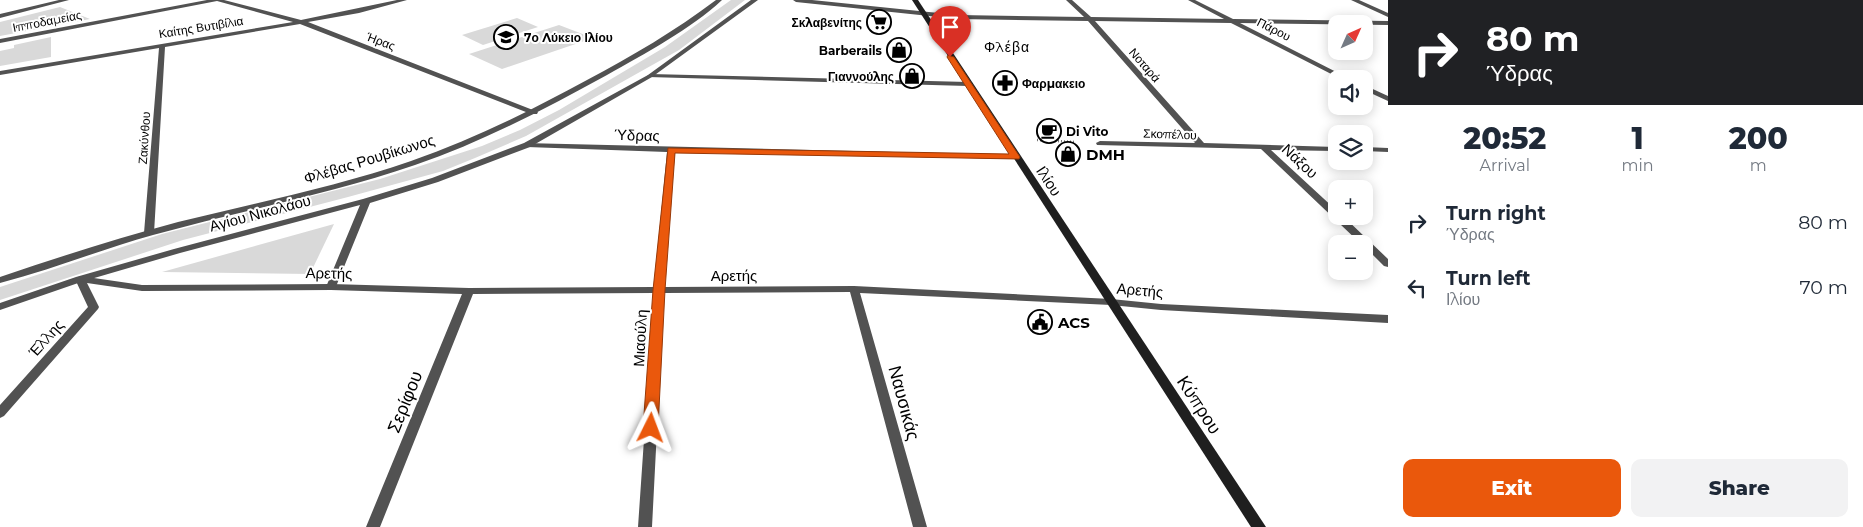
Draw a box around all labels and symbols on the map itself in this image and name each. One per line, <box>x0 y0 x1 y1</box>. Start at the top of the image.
pin <box>929 6 971 57</box>
street label: Ιπποδαμείας <box>11 7 83 35</box>
supermarket icon: Σκλαβενίτης <box>866 9 892 35</box>
street label: Καίτης Βυτιβίλια <box>158 13 244 41</box>
street label: Πάρου <box>1255 14 1293 44</box>
place label: Σκλαβενίτης <box>792 15 862 30</box>
north arrow <box>1328 15 1372 60</box>
school or university icon: 7ο Λύκειο Ιλίου <box>493 24 519 50</box>
street label: Ήρας <box>364 28 398 53</box>
place label: 7ο Λύκειο Ιλίου <box>524 30 613 45</box>
shop icon: Barberails <box>886 37 912 63</box>
district label: Φλέβα <box>984 38 1030 56</box>
place label: Barberails <box>819 43 883 58</box>
street label: Νοταρά <box>1126 45 1164 85</box>
shop icon: Γιαννούλης <box>899 63 925 89</box>
place label: Γιαννούλης <box>828 69 894 84</box>
pharmacy icon: Φαρμακειο <box>992 70 1018 96</box>
place label: Φαρμακειο <box>1022 76 1085 91</box>
street label: Ζακύνθου <box>135 111 153 165</box>
cafe icon: Di Vito <box>1036 118 1062 144</box>
place label: Di Vito <box>1066 124 1108 139</box>
street label: Ύδρας <box>614 125 660 145</box>
street label: Σκοπέλου <box>1143 126 1197 142</box>
street label: Φλέβας Ρουβίκωνος <box>301 130 437 188</box>
street label: Νάξου <box>1278 140 1322 182</box>
shop icon: DMH <box>1055 141 1081 167</box>
place label: DMH <box>1086 145 1125 164</box>
street label: Ιλίου <box>1032 162 1066 200</box>
street label: Αγίου Νικολάου <box>207 190 313 236</box>
street label: Αρετής <box>305 263 353 283</box>
street label: Αρετής <box>711 266 757 285</box>
street label: Αρετής <box>1116 278 1164 302</box>
street label: Μιαούλη <box>629 309 651 367</box>
public building icon: ACS <box>1027 309 1053 335</box>
place label: ACS <box>1057 313 1090 332</box>
street label: Έλλης <box>24 315 68 361</box>
street label: Ναυσικάς <box>884 363 925 443</box>
street label: Σερίφου <box>383 368 427 436</box>
street label: Κύπρου <box>1172 372 1226 438</box>
position arrow <box>624 401 676 453</box>

